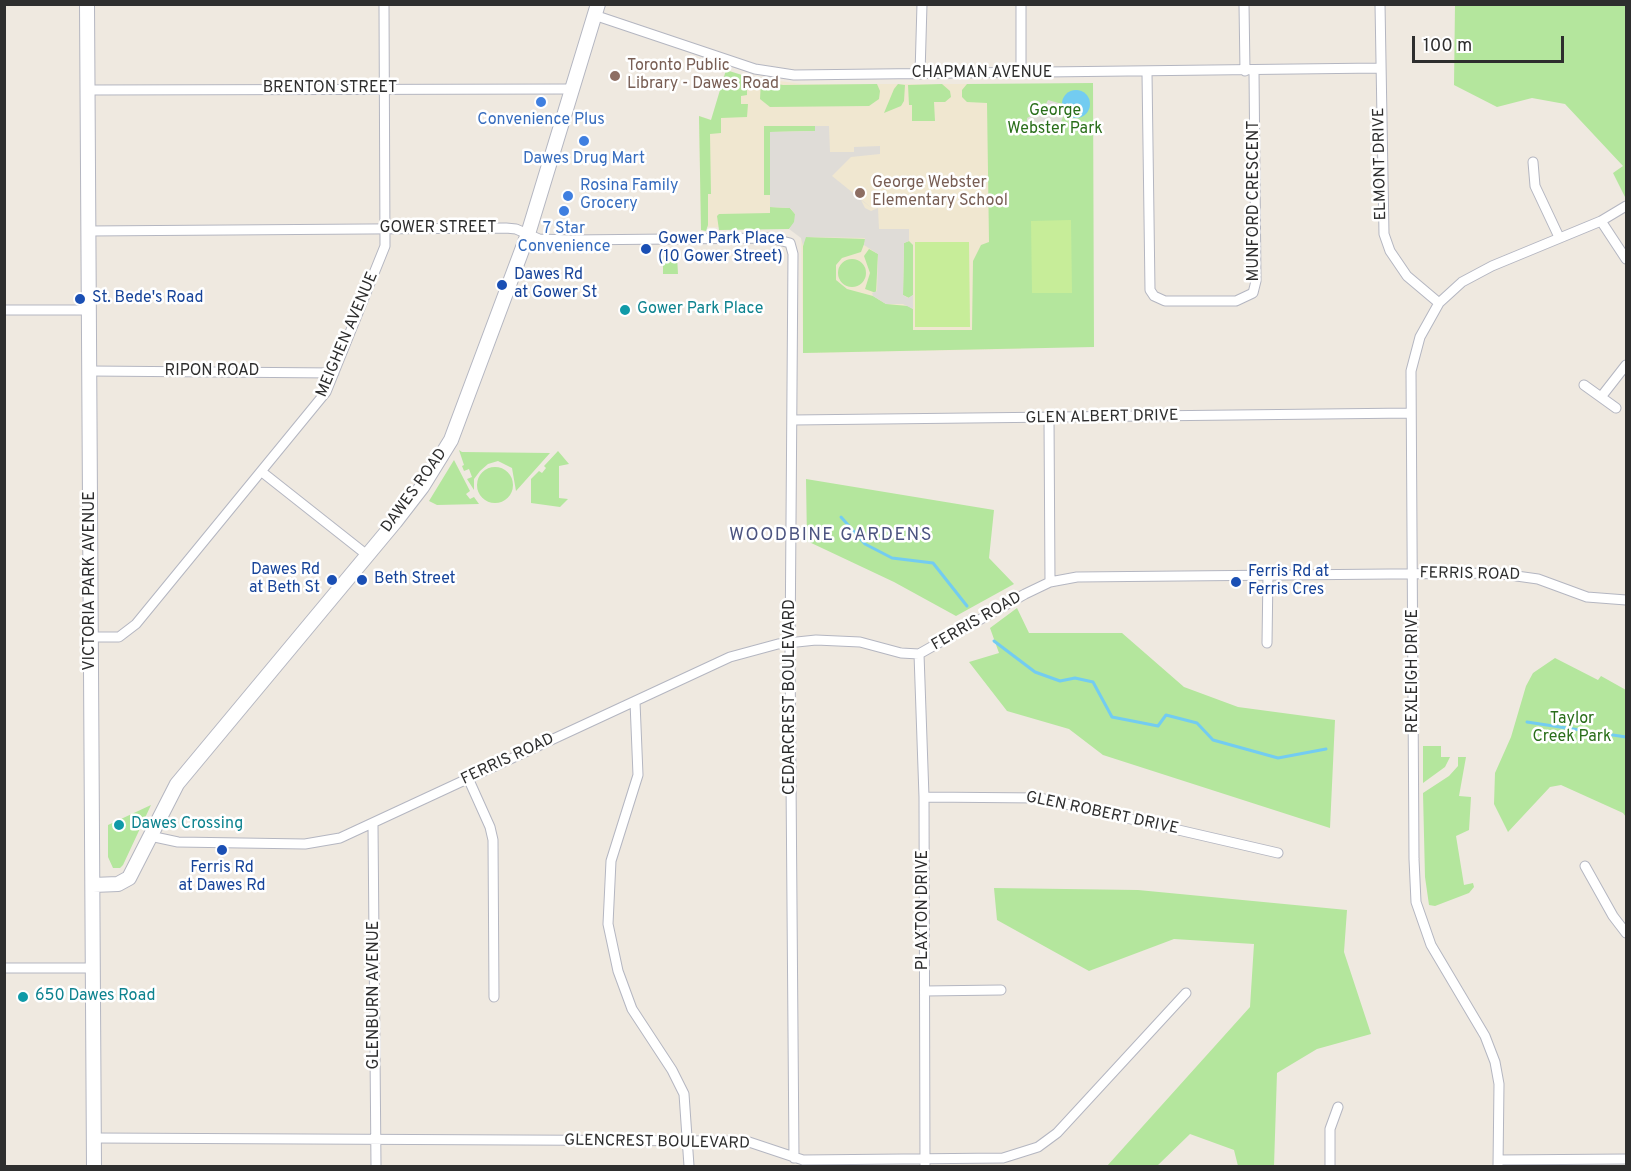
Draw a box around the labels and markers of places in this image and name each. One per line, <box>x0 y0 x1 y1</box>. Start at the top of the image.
place label: Toronto Public Library - Dawes Road <box>627 57 779 95</box>
marker: Toronto Public Library - Dawes Road <box>608 69 622 83</box>
marker: Convenience Plus <box>534 95 548 109</box>
place label: Convenience Plus <box>477 111 605 131</box>
marker: Dawes Drug Mart <box>577 134 591 148</box>
place label: Dawes Drug Mart <box>523 150 645 170</box>
place label: George Webster Elementary School <box>872 174 1008 212</box>
place label: Rosina Family Grocery <box>580 177 678 215</box>
marker: George Webster Elementary School <box>853 186 867 200</box>
marker: Rosina Family Grocery <box>561 189 575 203</box>
marker: 7 Star Convenience <box>557 204 571 218</box>
place label: 7 Star Convenience <box>518 220 610 258</box>
place label: Gower Park Place (10 Gower Street) <box>658 230 784 268</box>
marker: Gower Park Place (10 Gower Street) <box>639 242 653 256</box>
place label: Dawes Rd at Gower St <box>514 266 597 304</box>
marker: Dawes Rd at Gower St <box>495 278 509 292</box>
place label: St. Bede's Road <box>92 289 203 309</box>
marker: St. Bede's Road <box>73 292 87 306</box>
place label: Gower Park Place <box>637 300 763 320</box>
marker: Gower Park Place <box>618 303 632 317</box>
place label: Dawes Rd at Beth St <box>249 561 320 599</box>
place label: Ferris Rd at Ferris Cres <box>1248 563 1329 601</box>
place label: Beth Street <box>374 570 456 590</box>
marker: Dawes Rd at Beth St <box>325 573 339 587</box>
marker: Beth Street <box>355 573 369 587</box>
marker: Ferris Rd at Ferris Cres <box>1229 575 1243 589</box>
place label: Dawes Crossing <box>131 815 243 835</box>
marker: Dawes Crossing <box>112 818 126 832</box>
marker: Ferris Rd at Dawes Rd <box>215 843 229 857</box>
place label: Ferris Rd at Dawes Rd <box>178 859 266 897</box>
place label: 650 Dawes Road <box>35 987 155 1007</box>
marker: 650 Dawes Road <box>16 990 30 1004</box>

